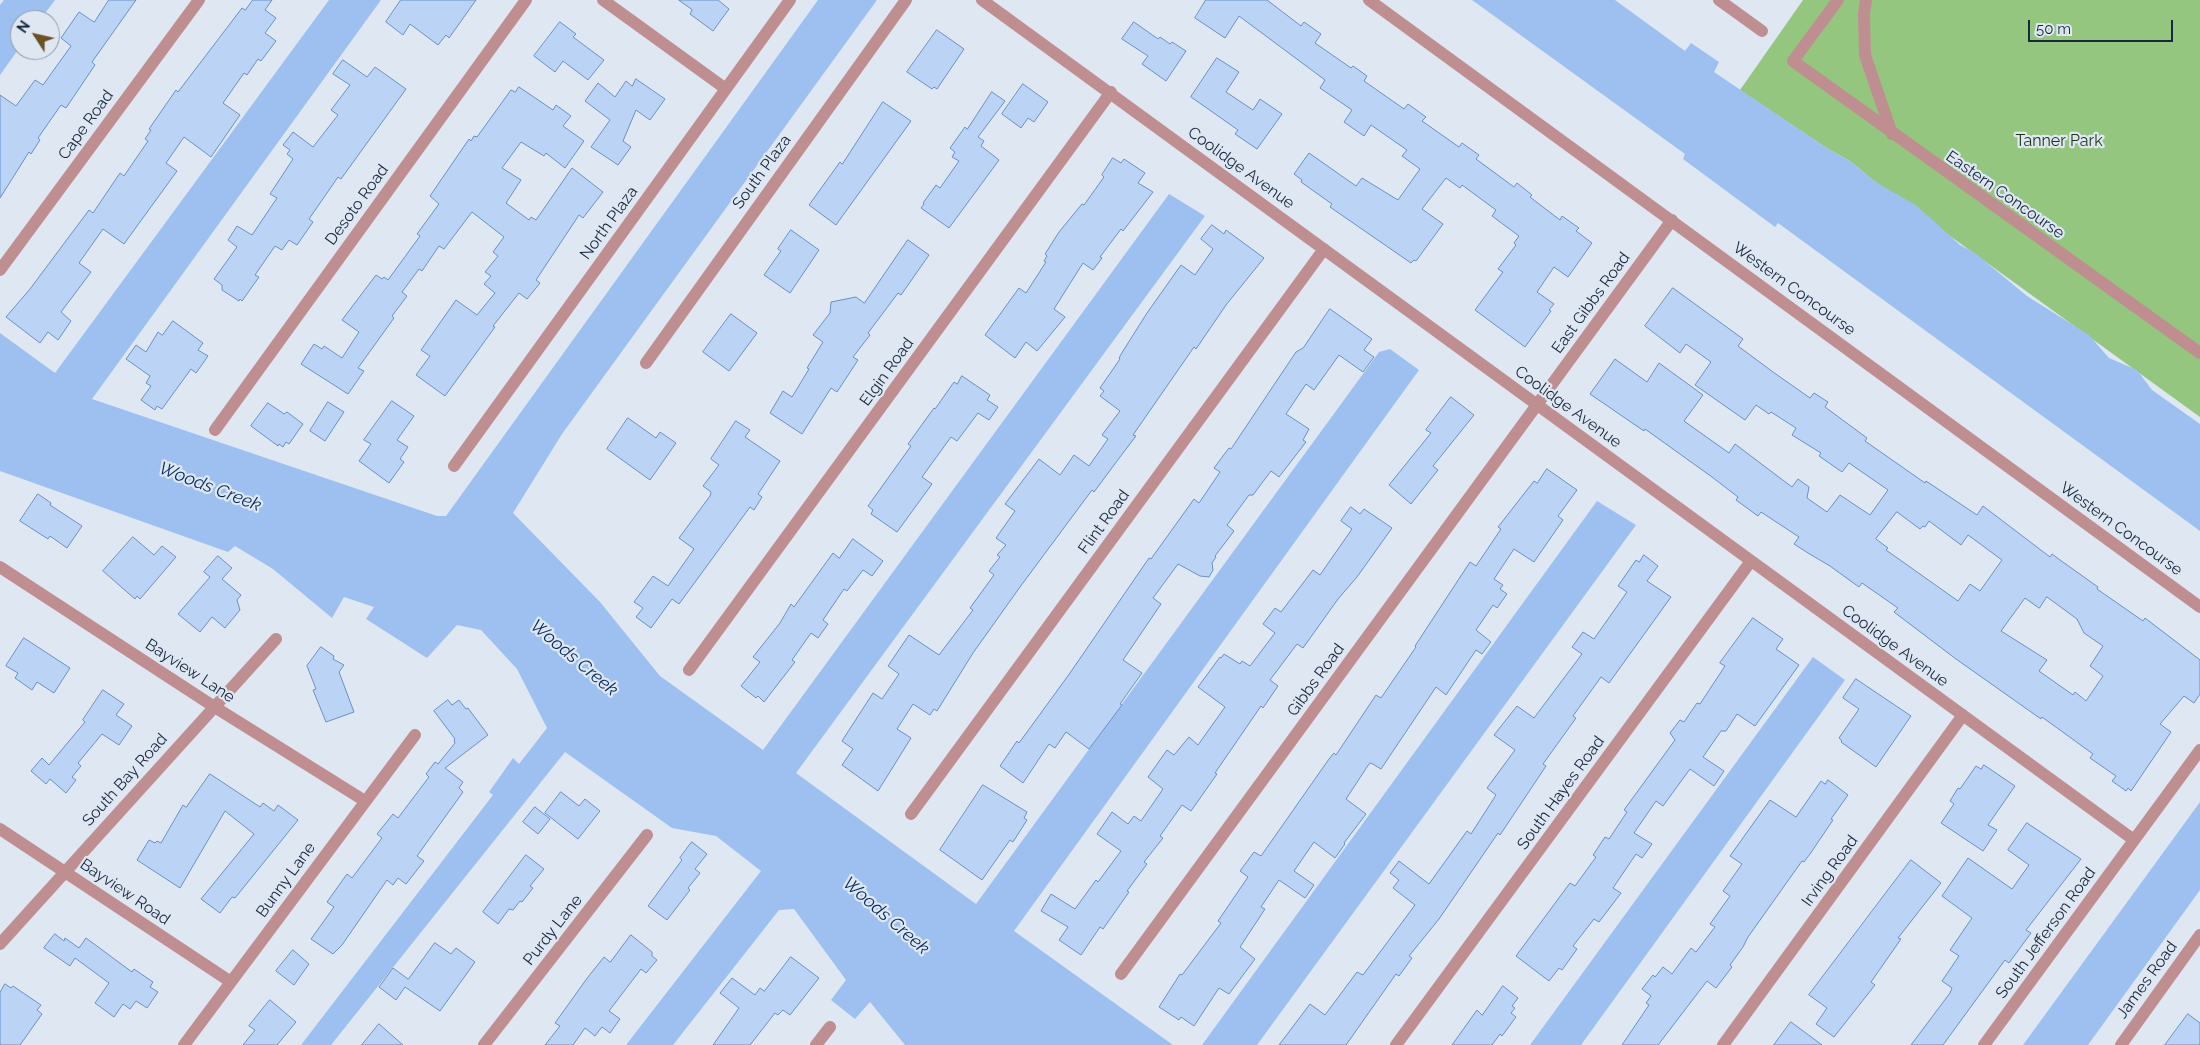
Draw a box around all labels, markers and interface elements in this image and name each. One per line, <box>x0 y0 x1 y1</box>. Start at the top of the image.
north arrow <box>10 10 60 60</box>
scale bar <box>2030 10 2175 42</box>
text: N <box>14 18 33 36</box>
text: 50 m <box>2036 20 2071 38</box>
street label: Cape Road <box>54 86 118 164</box>
street label: Coolidge Avenue <box>1184 123 1298 213</box>
street label: South Plaza <box>729 131 795 213</box>
park label: Tanner Park <box>2015 131 2103 151</box>
street label: Eastern Concourse <box>1942 147 2068 243</box>
street label: Desoto Road <box>321 161 393 249</box>
street label: North Plaza <box>576 183 642 263</box>
street label: Western Concourse <box>1729 238 1859 340</box>
street label: East Gibbs Road <box>1548 249 1634 357</box>
street label: Elgin Road <box>856 334 918 410</box>
street label: Coolidge Avenue <box>1511 362 1625 452</box>
water label: Woods Creek <box>156 458 264 516</box>
street label: Western Concourse <box>2056 478 2186 580</box>
street label: Flint Road <box>1074 486 1134 558</box>
street label: Coolidge Avenue <box>1838 601 1952 691</box>
water label: Woods Creek <box>526 615 622 701</box>
street label: Bayview Lane <box>142 635 238 707</box>
street label: Gibbs Road <box>1283 640 1349 720</box>
street label: South Bay Road <box>78 730 172 830</box>
street label: South Hayes Road <box>1513 732 1609 854</box>
street label: Irving Road <box>1798 832 1862 910</box>
street label: Bunny Lane <box>252 839 320 921</box>
street label: Bayview Road <box>76 855 174 929</box>
street label: South Jefferson Road <box>1992 864 2100 1002</box>
water label: Woods Creek <box>838 872 934 960</box>
street label: Purdy Lane <box>519 891 587 969</box>
street label: James Road <box>2113 938 2181 1022</box>

